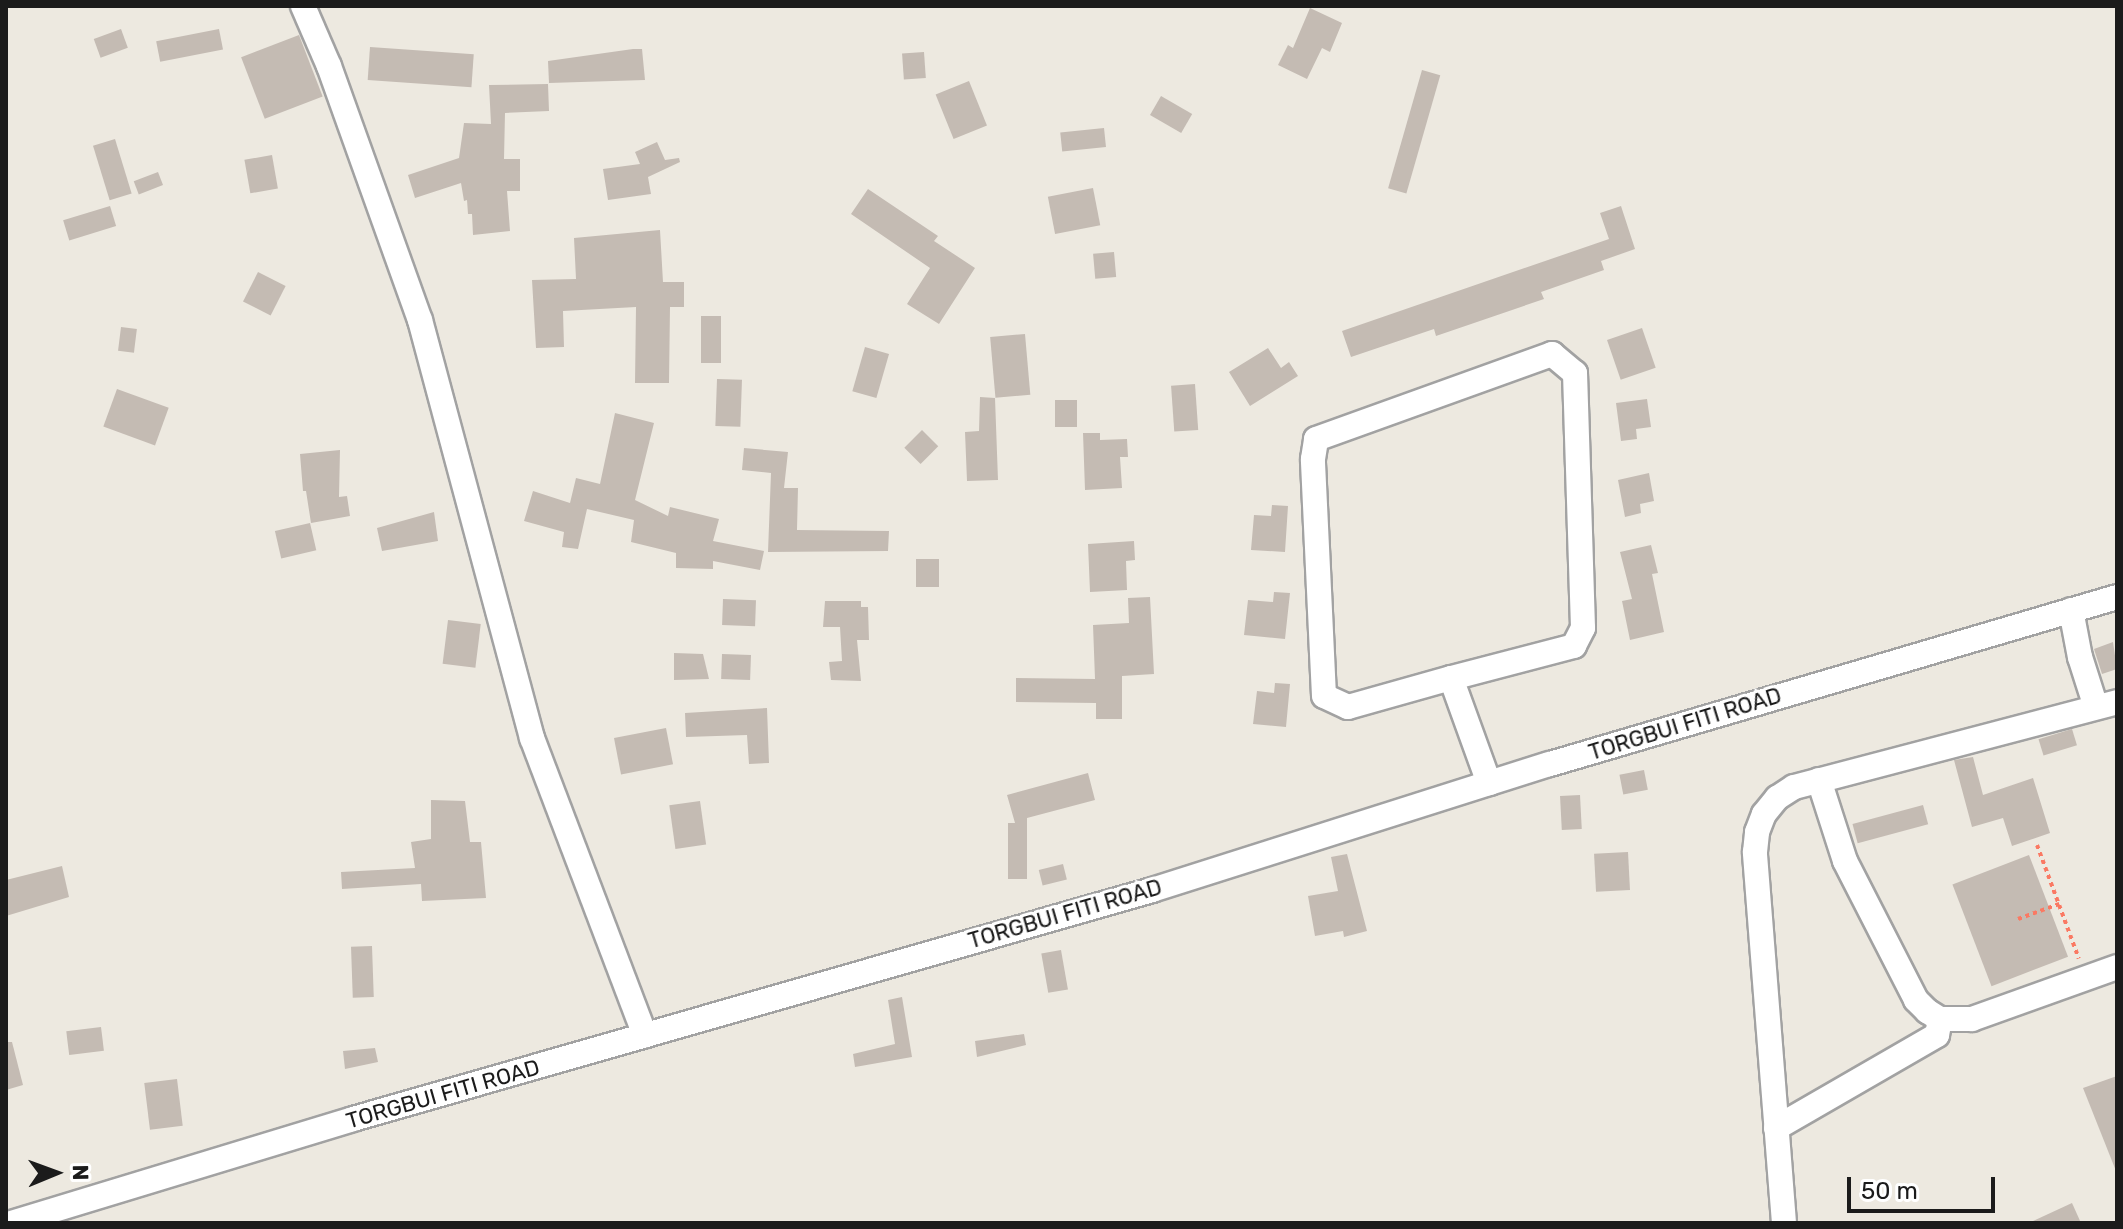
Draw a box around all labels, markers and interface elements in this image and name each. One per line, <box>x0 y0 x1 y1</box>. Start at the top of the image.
street label: TORGBUI FITI ROAD <box>1585 682 1785 766</box>
street label: TORGBUI FITI ROAD <box>965 874 1165 954</box>
street label: TORGBUI FITI ROAD <box>343 1054 543 1134</box>
north arrow <box>16 1133 96 1213</box>
scale bar <box>1851 1161 1999 1211</box>
text: N <box>67 1164 94 1181</box>
text: 50 m <box>1861 1177 1918 1205</box>

